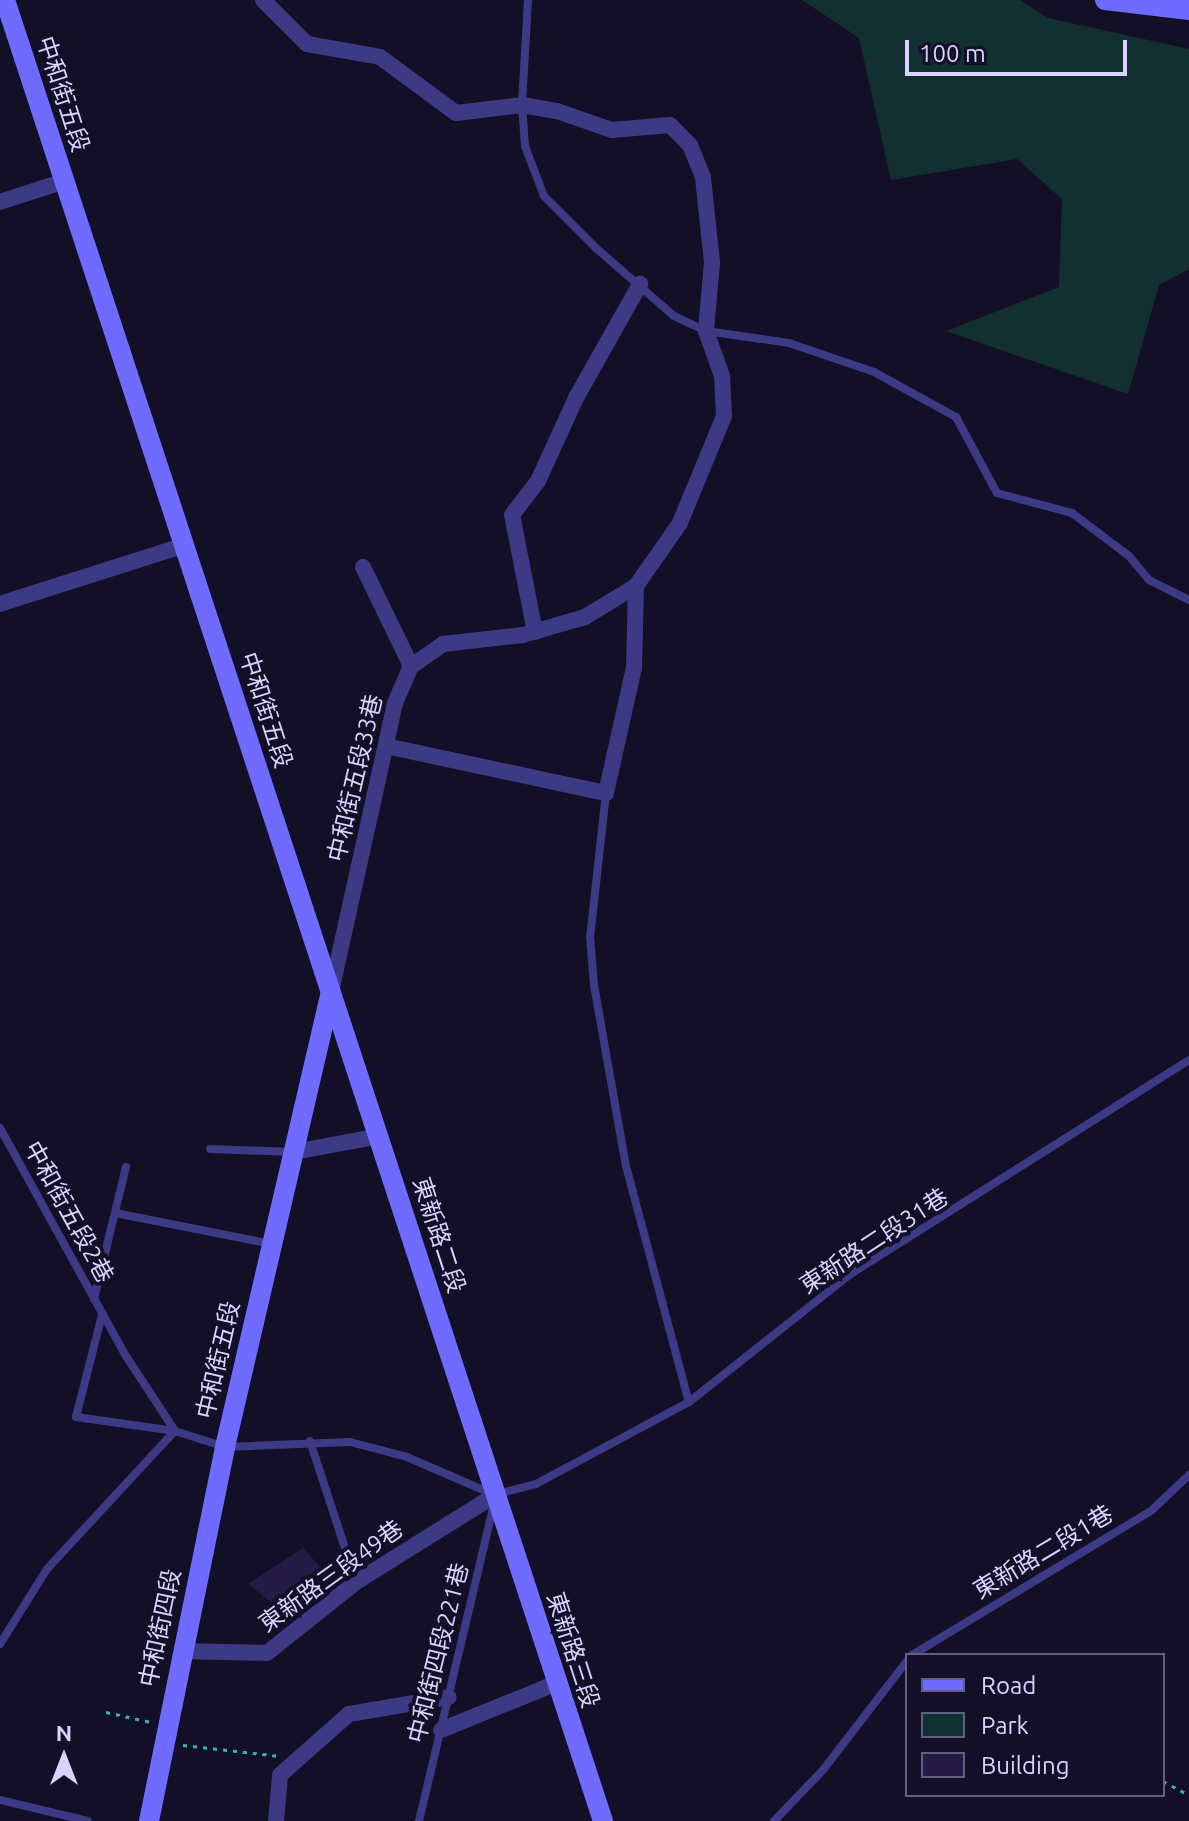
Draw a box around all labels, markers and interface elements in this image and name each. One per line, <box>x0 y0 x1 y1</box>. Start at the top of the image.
scale bar <box>909 24 1131 74</box>
street label: 中和街五段 <box>31 32 95 156</box>
text: 100 m <box>919 40 986 67</box>
street label: 中和街五段 <box>234 648 298 772</box>
street label: 中和街五段33巷 <box>322 691 388 865</box>
street label: 中和街五段2巷 <box>18 1136 120 1288</box>
street label: 東新路二段 <box>407 1173 471 1297</box>
street label: 東新路二段31巷 <box>794 1182 954 1300</box>
street label: 中和街五段 <box>190 1298 246 1422</box>
street label: 東新路二段1巷 <box>968 1499 1118 1605</box>
street label: 東新路三段49巷 <box>253 1514 409 1638</box>
street label: 中和街四段221巷 <box>402 1560 474 1746</box>
street label: 中和街四段 <box>133 1566 187 1690</box>
street label: 東新路三段 <box>541 1588 605 1712</box>
legend <box>905 1653 1165 1797</box>
text: Road <box>981 1672 1036 1699</box>
text: Park <box>981 1712 1029 1739</box>
north arrow <box>24 1717 104 1797</box>
text: N <box>56 1720 72 1745</box>
text: Building <box>981 1752 1069 1779</box>

